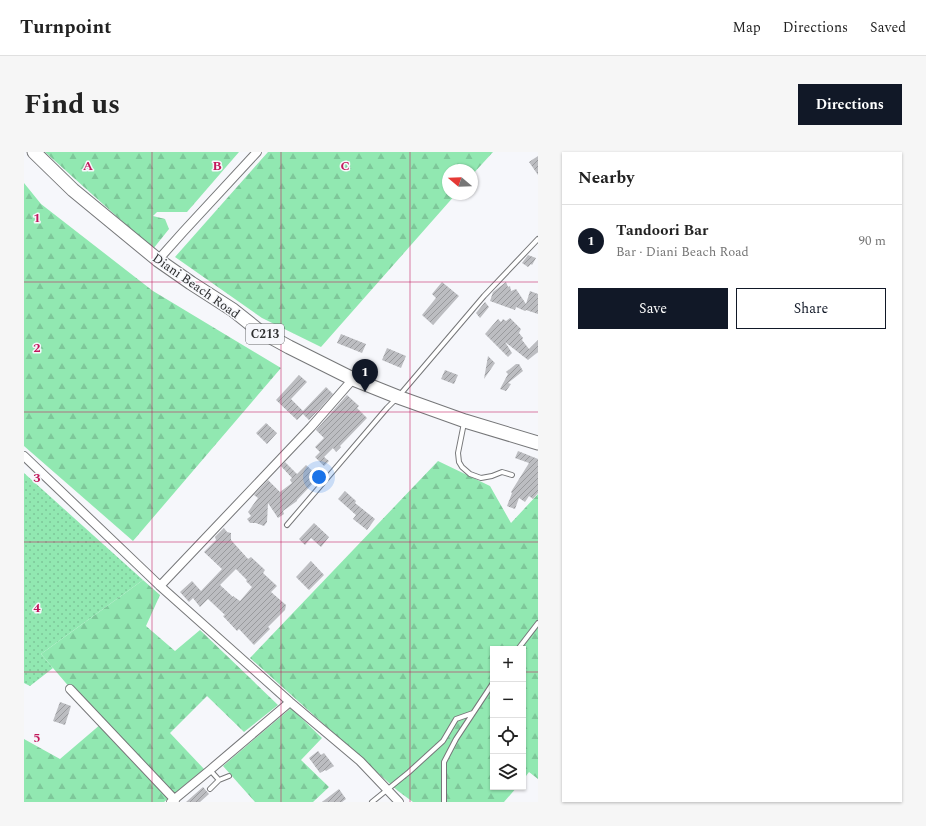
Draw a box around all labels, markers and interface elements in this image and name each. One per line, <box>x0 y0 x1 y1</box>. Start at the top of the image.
text: Turnpoint <box>20 13 112 42</box>
text: Map <box>733 17 761 38</box>
text: Directions <box>783 17 848 38</box>
text: Saved <box>870 17 906 38</box>
text: Find us <box>24 83 120 126</box>
button: Directions <box>798 84 902 125</box>
text: A <box>83 156 93 176</box>
text: B <box>212 156 222 176</box>
text: C <box>340 156 350 176</box>
north arrow <box>442 164 478 200</box>
text: Nearby <box>578 165 634 191</box>
text: 1 <box>33 208 41 228</box>
text: Tandoori Bar <box>616 219 708 242</box>
text: 1 <box>587 231 595 251</box>
text: 90 m <box>859 231 886 251</box>
text: Bar · Diani Beach Road <box>616 242 749 262</box>
street label: Diani Beach Road <box>148 248 244 324</box>
button: Save <box>578 288 728 329</box>
button: Share <box>736 288 886 329</box>
road number: C213 <box>246 324 284 344</box>
text: 2 <box>33 338 41 358</box>
pin: 1 <box>352 359 378 392</box>
your location <box>309 467 329 487</box>
text: 3 <box>33 468 41 488</box>
text: 4 <box>33 598 41 618</box>
map controls <box>490 646 526 790</box>
button: + <box>490 646 526 682</box>
button: − <box>490 682 526 718</box>
button: locate <box>490 718 526 754</box>
text: 5 <box>33 728 41 748</box>
button: layers <box>490 754 526 790</box>

